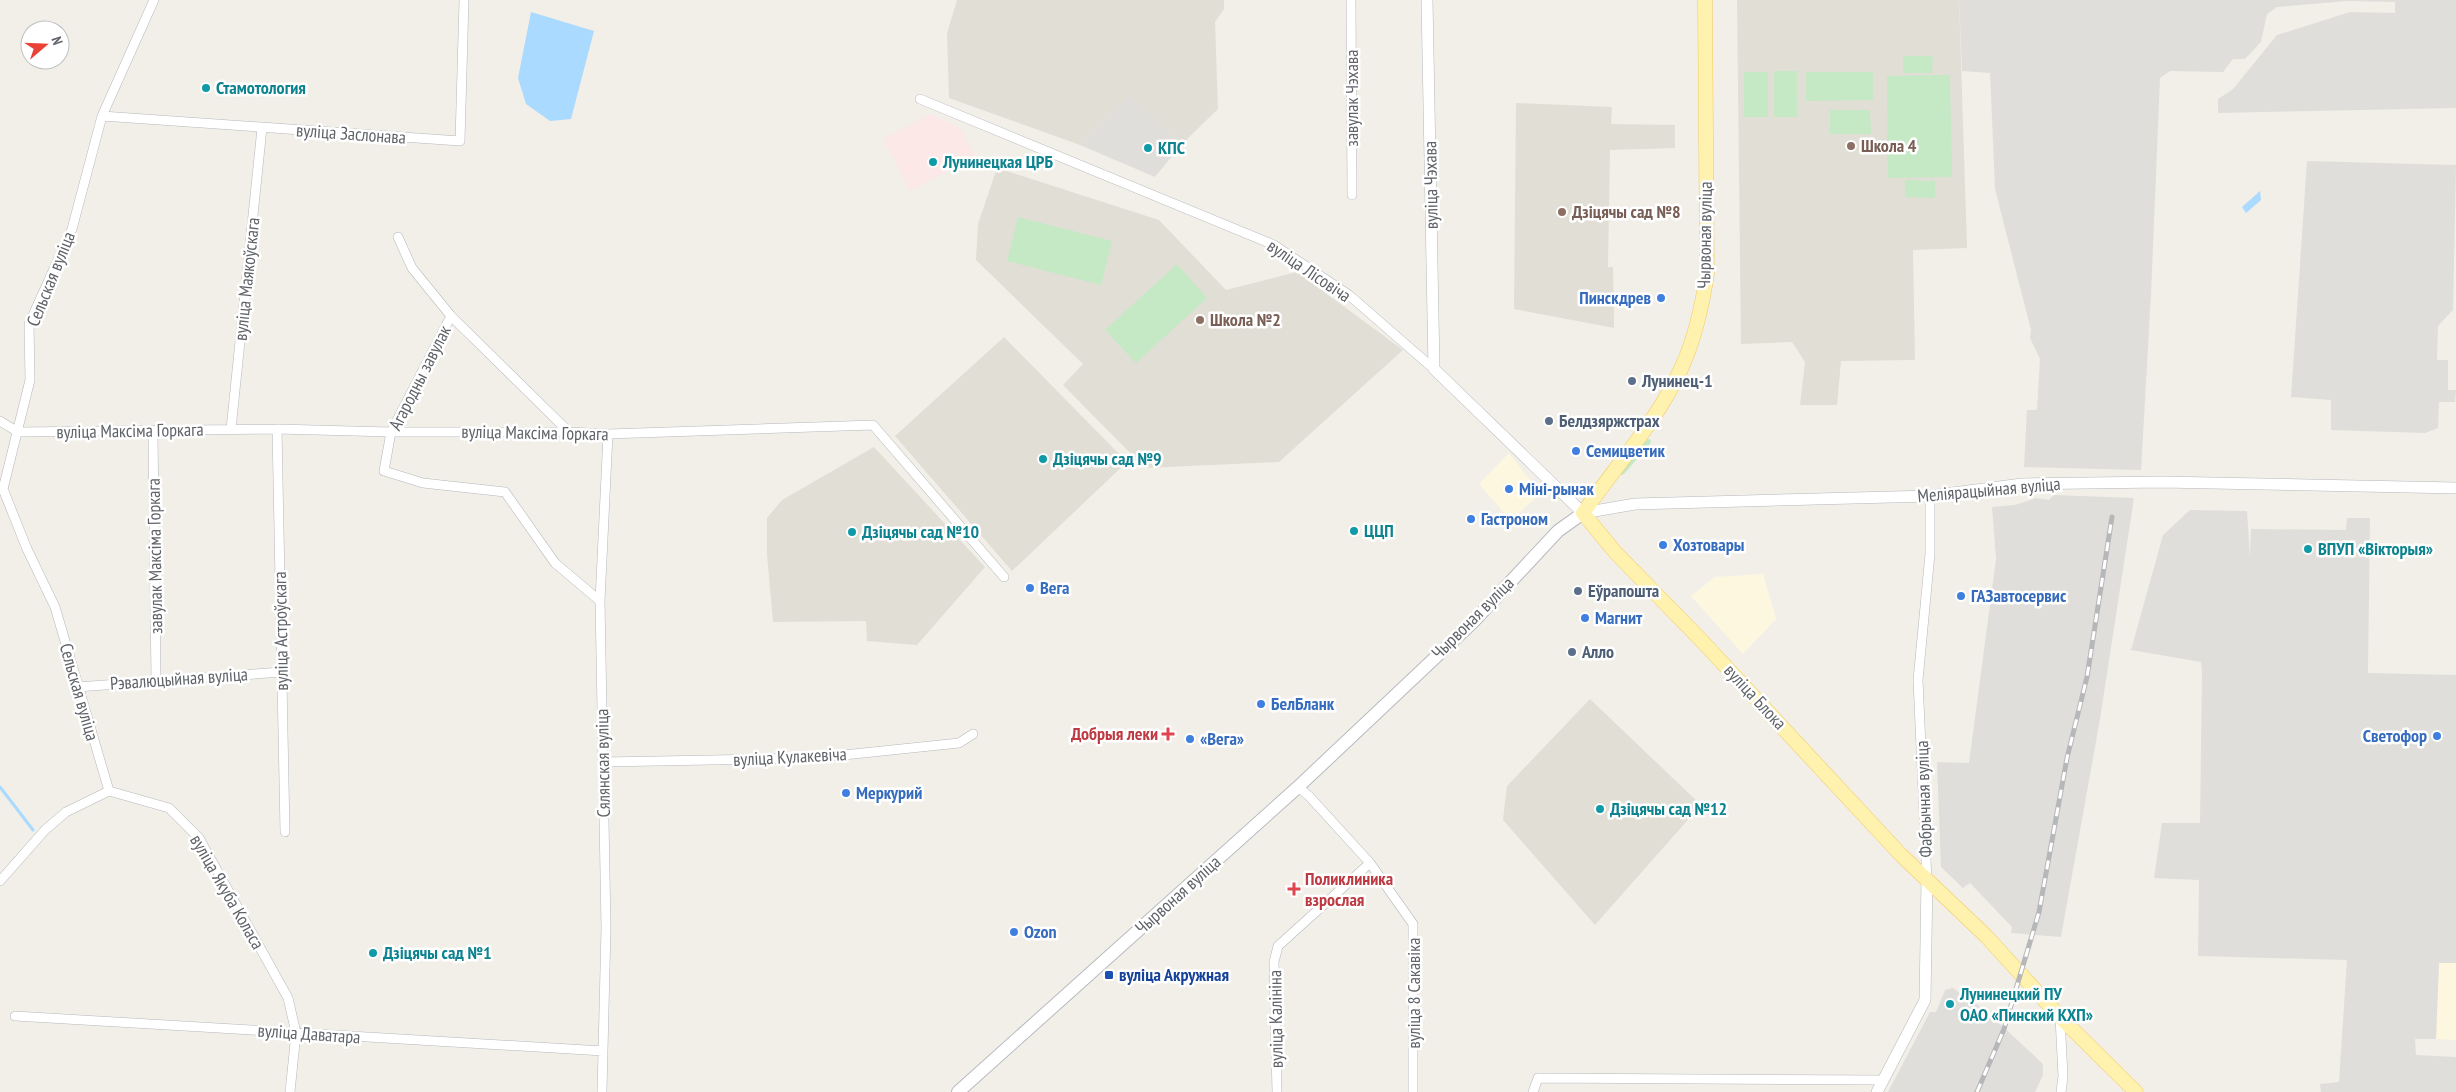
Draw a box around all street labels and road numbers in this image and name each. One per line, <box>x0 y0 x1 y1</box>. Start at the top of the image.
street label: завулак Чэхава <box>1340 50 1363 146</box>
street label: вуліца Заслонава <box>295 118 407 149</box>
street label: вуліца Чэхава <box>1418 141 1443 229</box>
street label: Чырвоная вуліца <box>1692 181 1717 289</box>
street label: вуліца Маякоўскага <box>229 216 264 342</box>
street label: Сельская вуліца <box>21 228 80 330</box>
street label: вуліца Лісовіча <box>1263 234 1356 307</box>
street label: Агародны завулак <box>383 321 456 434</box>
street label: вуліца Максіма Горкага <box>56 418 204 443</box>
street label: вуліца Максіма Горкага <box>461 420 609 445</box>
street label: Меліярацыйная вуліца <box>1917 472 2061 507</box>
street label: завулак Максіма Горкага <box>142 478 167 634</box>
street label: вуліца Астроўскага <box>268 571 293 691</box>
street label: Чырвоная вуліца <box>1427 572 1519 664</box>
street label: Сельская вуліца <box>55 640 104 743</box>
street label: вуліца Блока <box>1719 659 1791 734</box>
street label: Рэвалюцыйная вуліца <box>109 662 249 695</box>
street label: Сялянская вуліца <box>590 709 615 818</box>
street label: Фабрычная вуліца <box>1910 740 1937 858</box>
street label: вуліца Кулакевіча <box>733 742 847 771</box>
street label: вуліца Якуба Коласа <box>185 830 270 953</box>
street label: Чырвоная вуліца <box>1130 850 1225 939</box>
street label: вуліца 8 Сакавіка <box>1402 938 1425 1048</box>
street label: вуліца Калініна <box>1263 970 1288 1068</box>
street label: вуліца Даватара <box>257 1018 361 1049</box>

